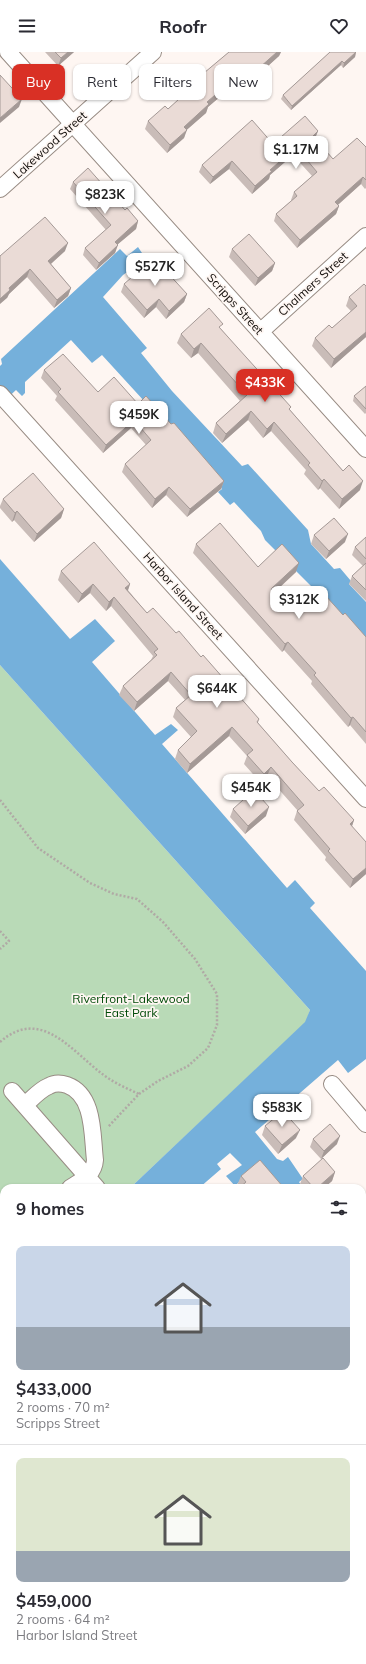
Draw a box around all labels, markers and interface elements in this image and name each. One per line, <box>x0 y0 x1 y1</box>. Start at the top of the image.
icon: menu <box>16 15 38 37</box>
text: Roofr <box>159 15 207 38</box>
icon: heart <box>328 15 350 37</box>
chip: Buy <box>12 64 65 100</box>
chip: Rent <box>73 64 131 100</box>
chip: Filters <box>139 64 206 100</box>
chip: New <box>214 64 272 100</box>
street label: Lakewood Street <box>10 108 90 182</box>
pin: $1.17M <box>263 136 329 170</box>
text: $1.17M <box>273 141 319 157</box>
pin: $823K <box>77 181 133 215</box>
text: $823K <box>85 186 125 202</box>
street label: Chalmers Street <box>275 248 351 319</box>
pin: $527K <box>127 253 183 287</box>
text: $527K <box>135 258 175 274</box>
street label: Scripps Street <box>204 270 267 337</box>
pin: $433K <box>237 369 293 403</box>
text: $433K <box>245 374 285 390</box>
pin: $459K <box>111 401 167 435</box>
text: $459K <box>119 406 159 422</box>
street label: Harbor Island Street <box>140 549 226 642</box>
pin: $312K <box>271 586 327 620</box>
text: $312K <box>279 591 319 607</box>
pin: $644K <box>189 675 245 709</box>
text: $644K <box>197 680 237 696</box>
pin: $454K <box>223 774 279 808</box>
text: $454K <box>231 779 271 795</box>
park label: Riverfront-Lakewood East Park <box>72 991 190 1020</box>
pin: $583K <box>254 1094 310 1128</box>
text: $583K <box>262 1099 302 1115</box>
icon: filters <box>328 1197 350 1219</box>
text: 9 homes <box>16 1198 84 1219</box>
icon: home <box>147 1272 219 1344</box>
text: $433,000 <box>16 1378 92 1399</box>
text: 2 rooms · 70 m² <box>16 1399 110 1415</box>
text: Scripps Street <box>16 1415 100 1431</box>
icon: home <box>147 1484 219 1556</box>
text: $459,000 <box>16 1590 92 1611</box>
text: 2 rooms · 64 m² <box>16 1611 110 1627</box>
text: Harbor Island Street <box>16 1627 137 1643</box>

